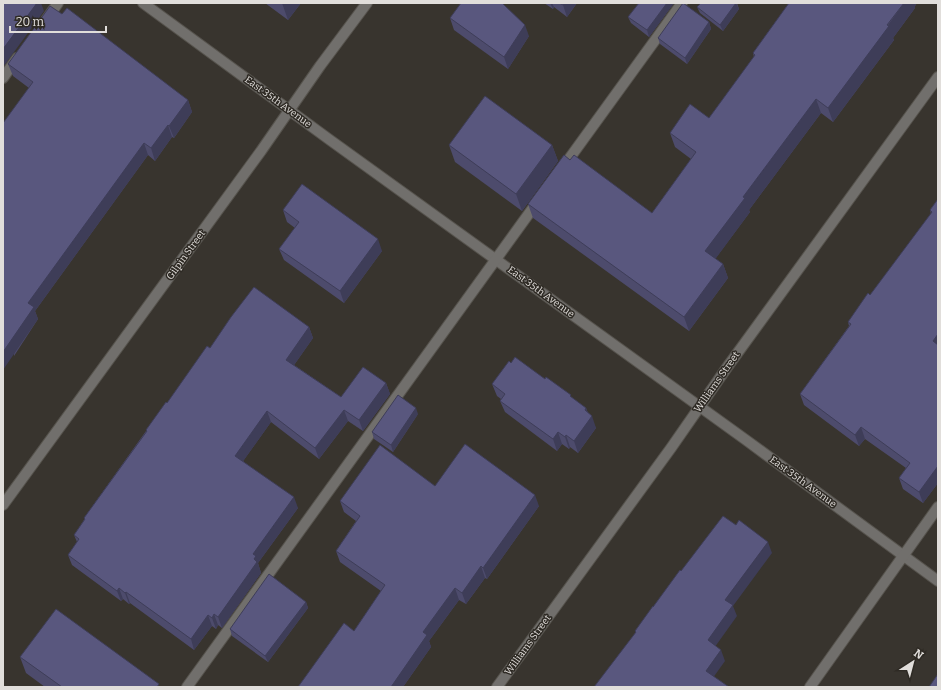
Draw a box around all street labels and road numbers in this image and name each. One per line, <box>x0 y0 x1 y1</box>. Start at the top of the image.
street label: East 35th Avenue <box>242 74 314 130</box>
street label: Gilpin Street <box>164 227 208 282</box>
street label: East 35th Avenue <box>505 264 577 320</box>
street label: Williams Street <box>692 349 743 415</box>
street label: East 35th Avenue <box>767 454 839 510</box>
street label: Williams Street <box>502 612 554 677</box>

